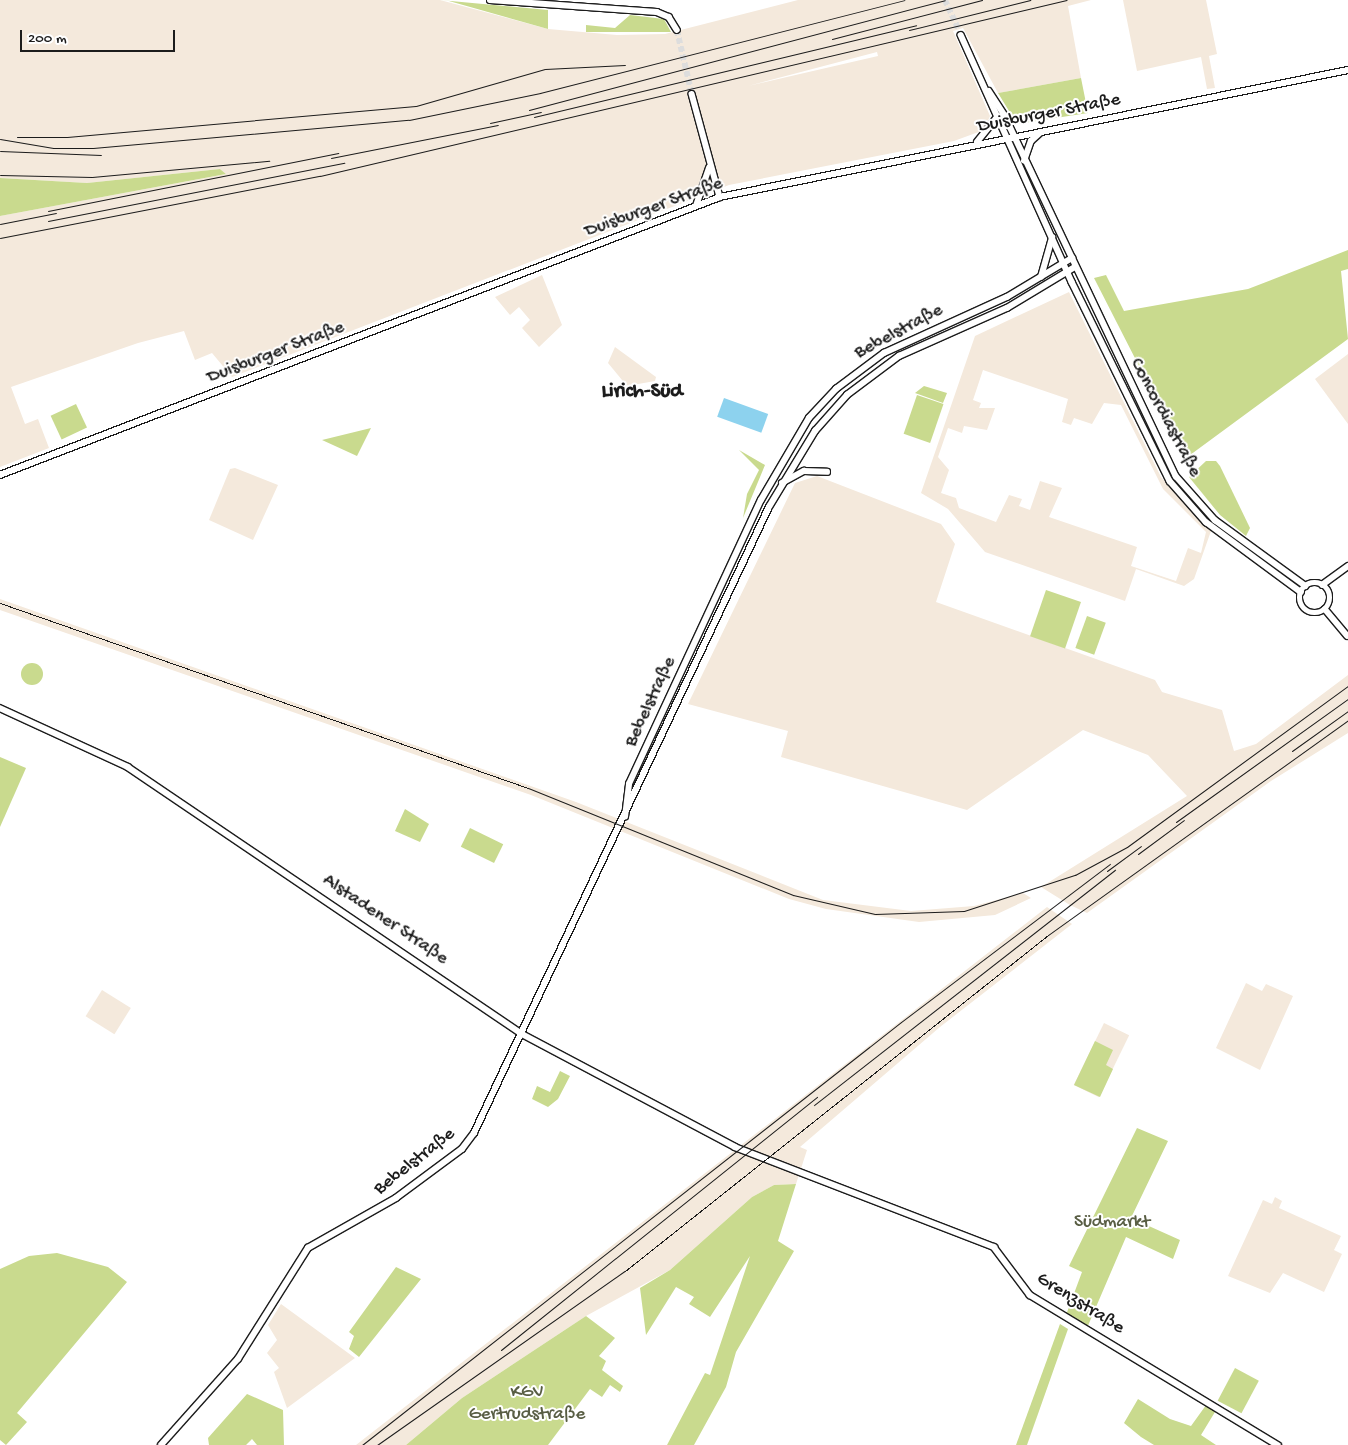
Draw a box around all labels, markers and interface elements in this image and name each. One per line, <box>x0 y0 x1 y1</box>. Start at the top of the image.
scale bar <box>22 20 178 52</box>
text: 200 m <box>28 30 67 48</box>
street label: Duisburger Straße <box>976 89 1122 139</box>
street label: Duisburger Straße <box>582 172 726 244</box>
street label: Bebelstraße <box>851 299 947 365</box>
street label: Duisburger Straße <box>204 316 348 390</box>
street label: Concordiastraße <box>1124 355 1206 481</box>
district label: Lirich-Süd <box>601 380 683 406</box>
street label: Bebelstraße <box>620 653 682 751</box>
street label: Alstadener Straße <box>318 869 452 971</box>
street label: Bebelstraße <box>370 1123 460 1201</box>
park label: Südmarkt <box>1074 1212 1150 1234</box>
street label: Grenzstraße <box>1032 1268 1128 1340</box>
park label: KGV Gertrudstraße <box>469 1382 585 1426</box>

